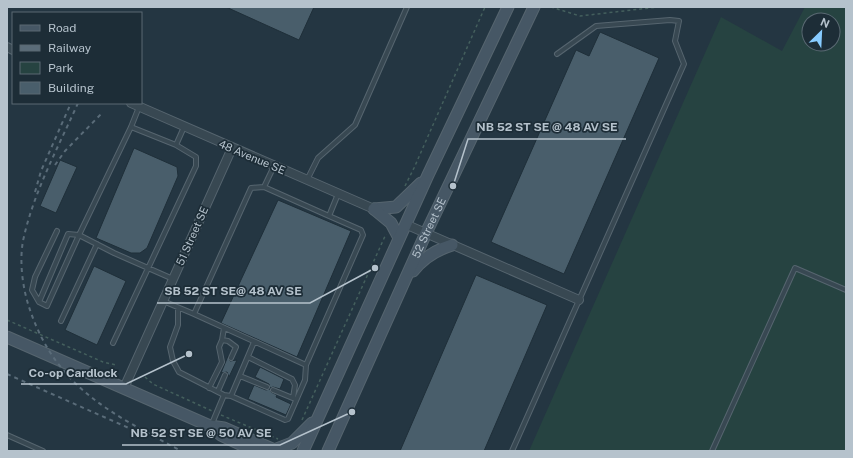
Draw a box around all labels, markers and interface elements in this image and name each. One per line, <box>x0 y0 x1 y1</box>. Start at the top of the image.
legend <box>12 12 142 104</box>
north arrow <box>801 12 841 52</box>
text: N <box>819 16 831 30</box>
text: Road <box>48 21 76 35</box>
text: Railway <box>48 41 92 55</box>
text: Park <box>48 61 74 75</box>
text: Building <box>48 81 94 95</box>
callout: NB 52 ST SE @ 48 AV SE <box>468 115 626 139</box>
text: NB 52 ST SE @ 48 AV SE <box>476 120 618 134</box>
street label: 48 Avenue SE <box>217 138 287 177</box>
street label: 52 Street SE <box>410 195 448 260</box>
street label: 51 Street SE <box>174 205 210 267</box>
callout: SB 52 ST SE@ 48 AV SE <box>157 279 310 303</box>
text: SB 52 ST SE@ 48 AV SE <box>164 284 302 298</box>
callout: Co-op Cardlock <box>21 360 126 384</box>
text: Co-op Cardlock <box>29 366 117 380</box>
callout: NB 52 ST SE @ 50 AV SE <box>122 421 280 445</box>
text: NB 52 ST SE @ 50 AV SE <box>130 426 272 440</box>

